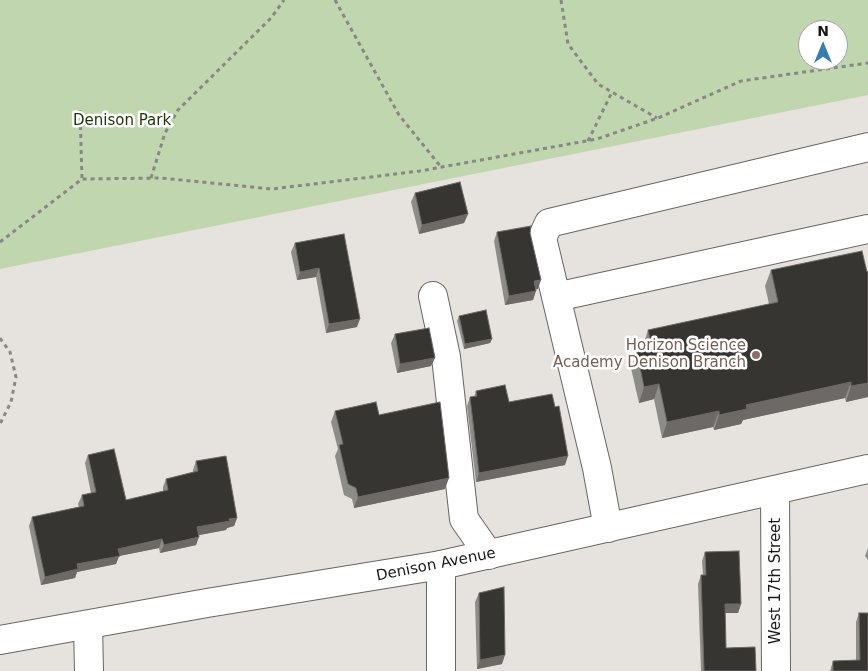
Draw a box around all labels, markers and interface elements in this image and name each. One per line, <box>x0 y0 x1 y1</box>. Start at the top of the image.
north arrow <box>798 20 848 70</box>
text: N <box>817 23 829 39</box>
park label: Denison Park <box>73 112 171 130</box>
place label: Horizon Science Academy Denison Branch <box>553 337 746 372</box>
marker: Horizon Science Academy Denison Branch <box>750 349 762 361</box>
street label: West 17th Street <box>767 518 785 644</box>
street label: Denison Avenue <box>375 545 497 585</box>

